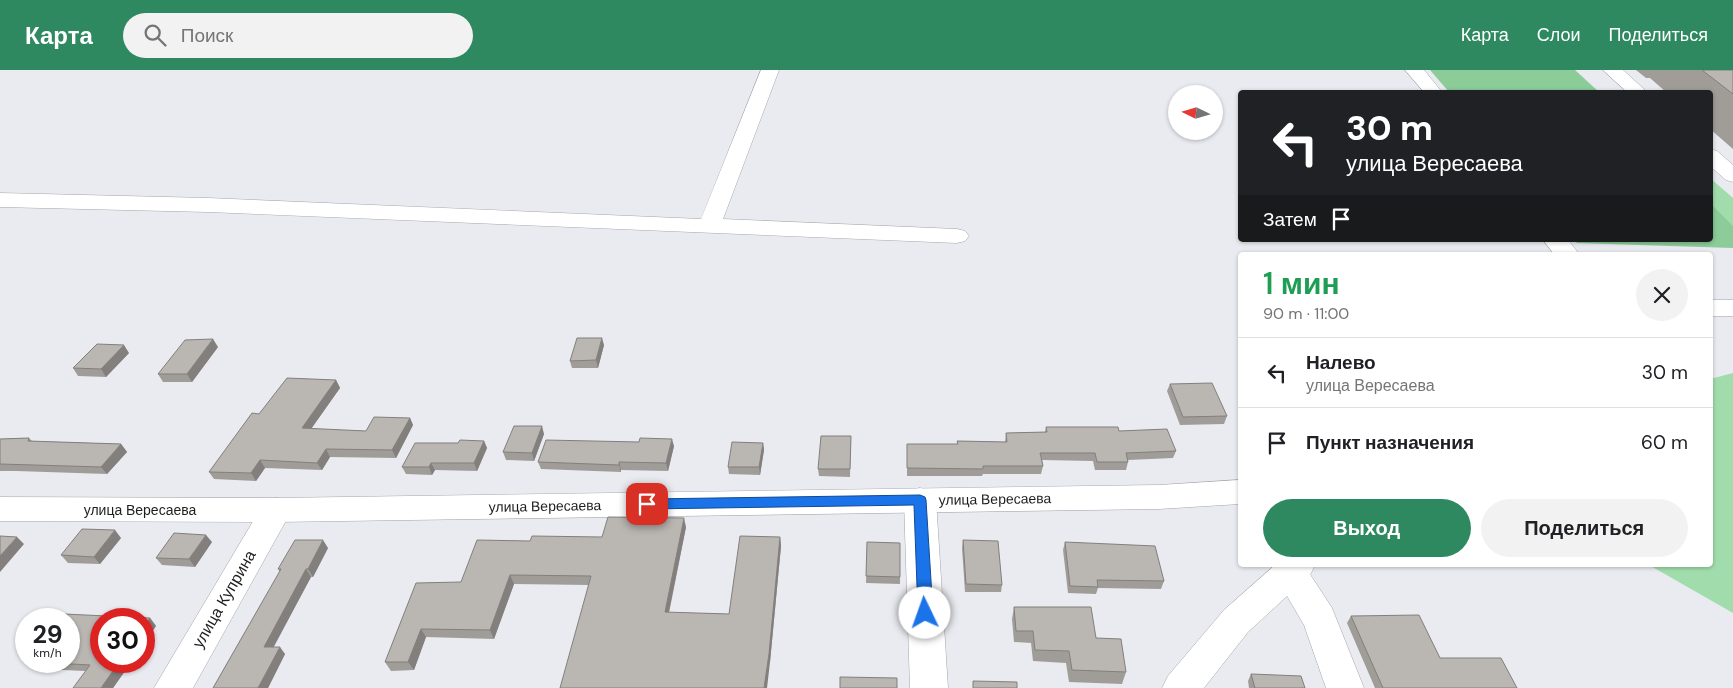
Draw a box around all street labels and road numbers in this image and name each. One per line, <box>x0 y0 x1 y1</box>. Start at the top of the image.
street label: улица Вересаева <box>939 489 1052 509</box>
street label: улица Вересаева <box>489 496 602 516</box>
street label: улица Вересаева <box>84 501 196 519</box>
street label: улица Куприна <box>187 546 261 652</box>

